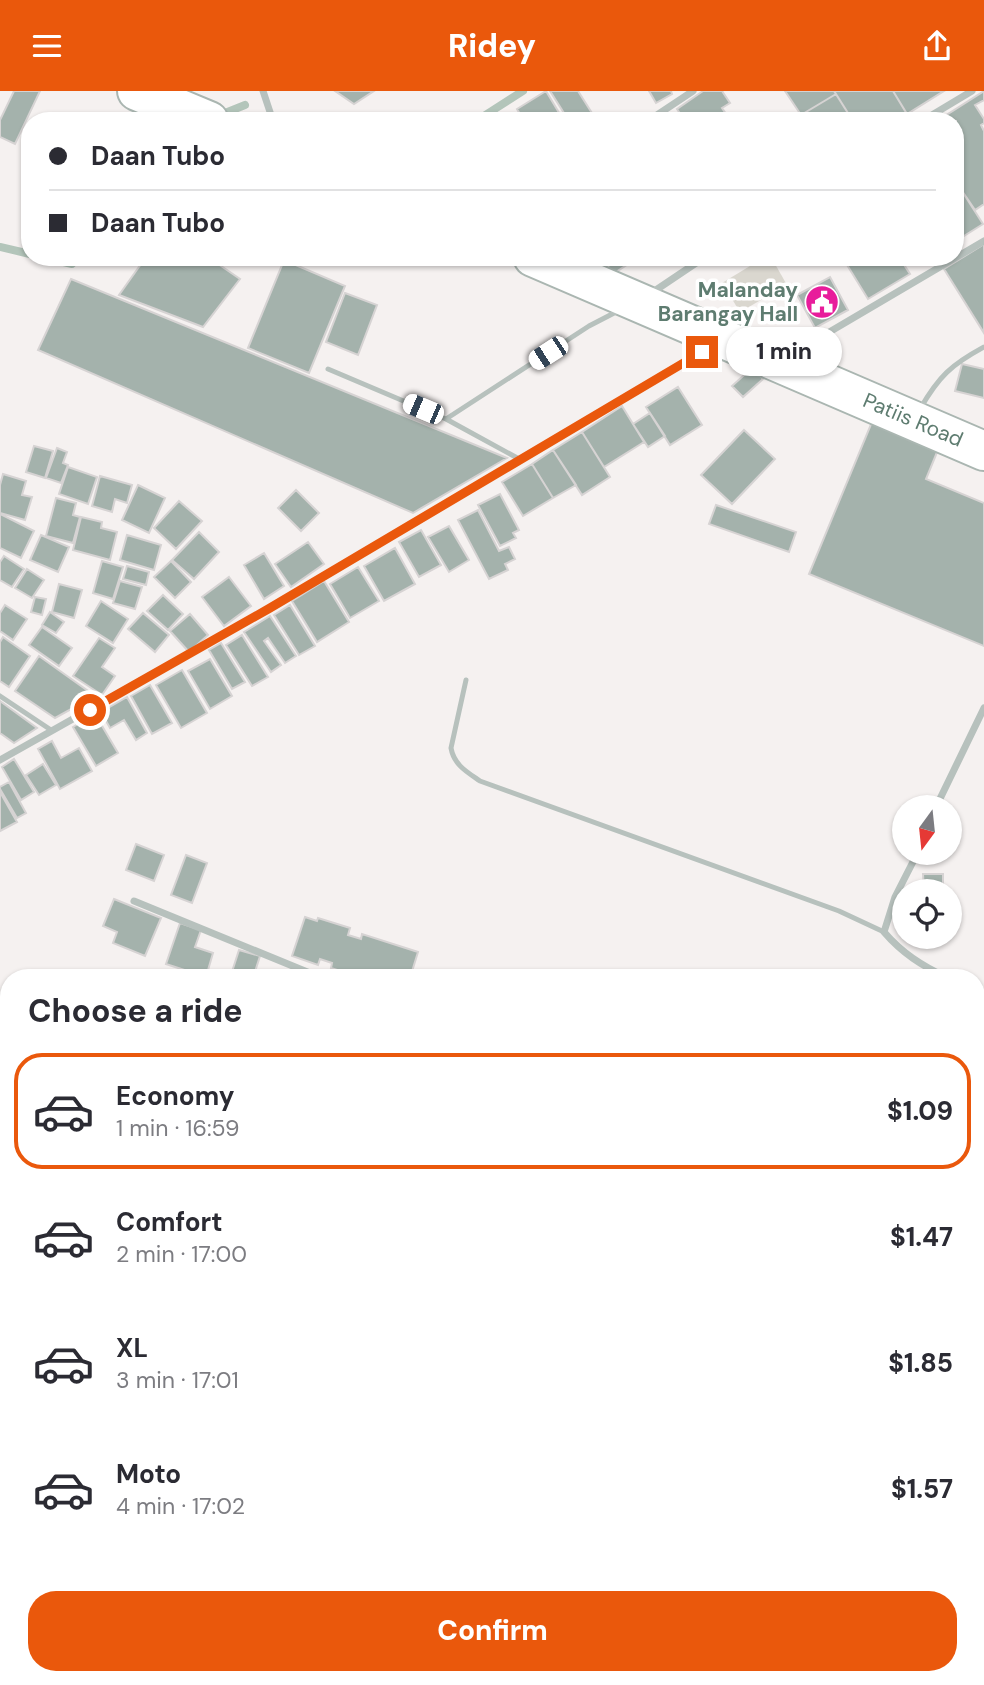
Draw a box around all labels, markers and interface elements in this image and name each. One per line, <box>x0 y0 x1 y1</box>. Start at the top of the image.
text: Ridey <box>448 25 536 67</box>
icon: menu <box>28 27 66 65</box>
icon: share <box>918 27 956 65</box>
text: Daan Tubo <box>91 139 225 173</box>
text: Daan Tubo <box>91 206 225 240</box>
place label: Malanday Barangay Hall <box>658 276 798 328</box>
public building icon: Malanday Barangay Hall <box>803 283 841 321</box>
callout: 1 min <box>726 327 842 377</box>
car <box>525 333 572 373</box>
route end <box>686 336 718 368</box>
text: 1 min <box>756 336 812 366</box>
street label: Patiis Road <box>859 386 967 454</box>
car <box>400 391 447 427</box>
route start <box>74 694 106 726</box>
north arrow <box>892 795 962 865</box>
map controls <box>892 795 962 949</box>
button: locate <box>892 879 962 949</box>
text: Choose a ride <box>28 990 243 1032</box>
text: Economy <box>116 1079 234 1113</box>
icon: car <box>32 1080 95 1143</box>
text: $1.09 <box>887 1094 953 1128</box>
text: 1 min · 16:59 <box>116 1113 239 1143</box>
text: Comfort <box>116 1205 222 1239</box>
icon: car <box>32 1206 95 1269</box>
text: $1.47 <box>890 1220 953 1254</box>
text: 2 min · 17:00 <box>116 1239 247 1269</box>
text: XL <box>116 1331 148 1365</box>
icon: car <box>32 1332 95 1395</box>
text: $1.85 <box>888 1346 953 1380</box>
text: 3 min · 17:01 <box>116 1365 239 1395</box>
text: Moto <box>116 1457 181 1491</box>
icon: car <box>32 1458 95 1521</box>
text: $1.57 <box>891 1472 953 1506</box>
text: 4 min · 17:02 <box>116 1491 245 1521</box>
button: Confirm <box>28 1591 957 1671</box>

